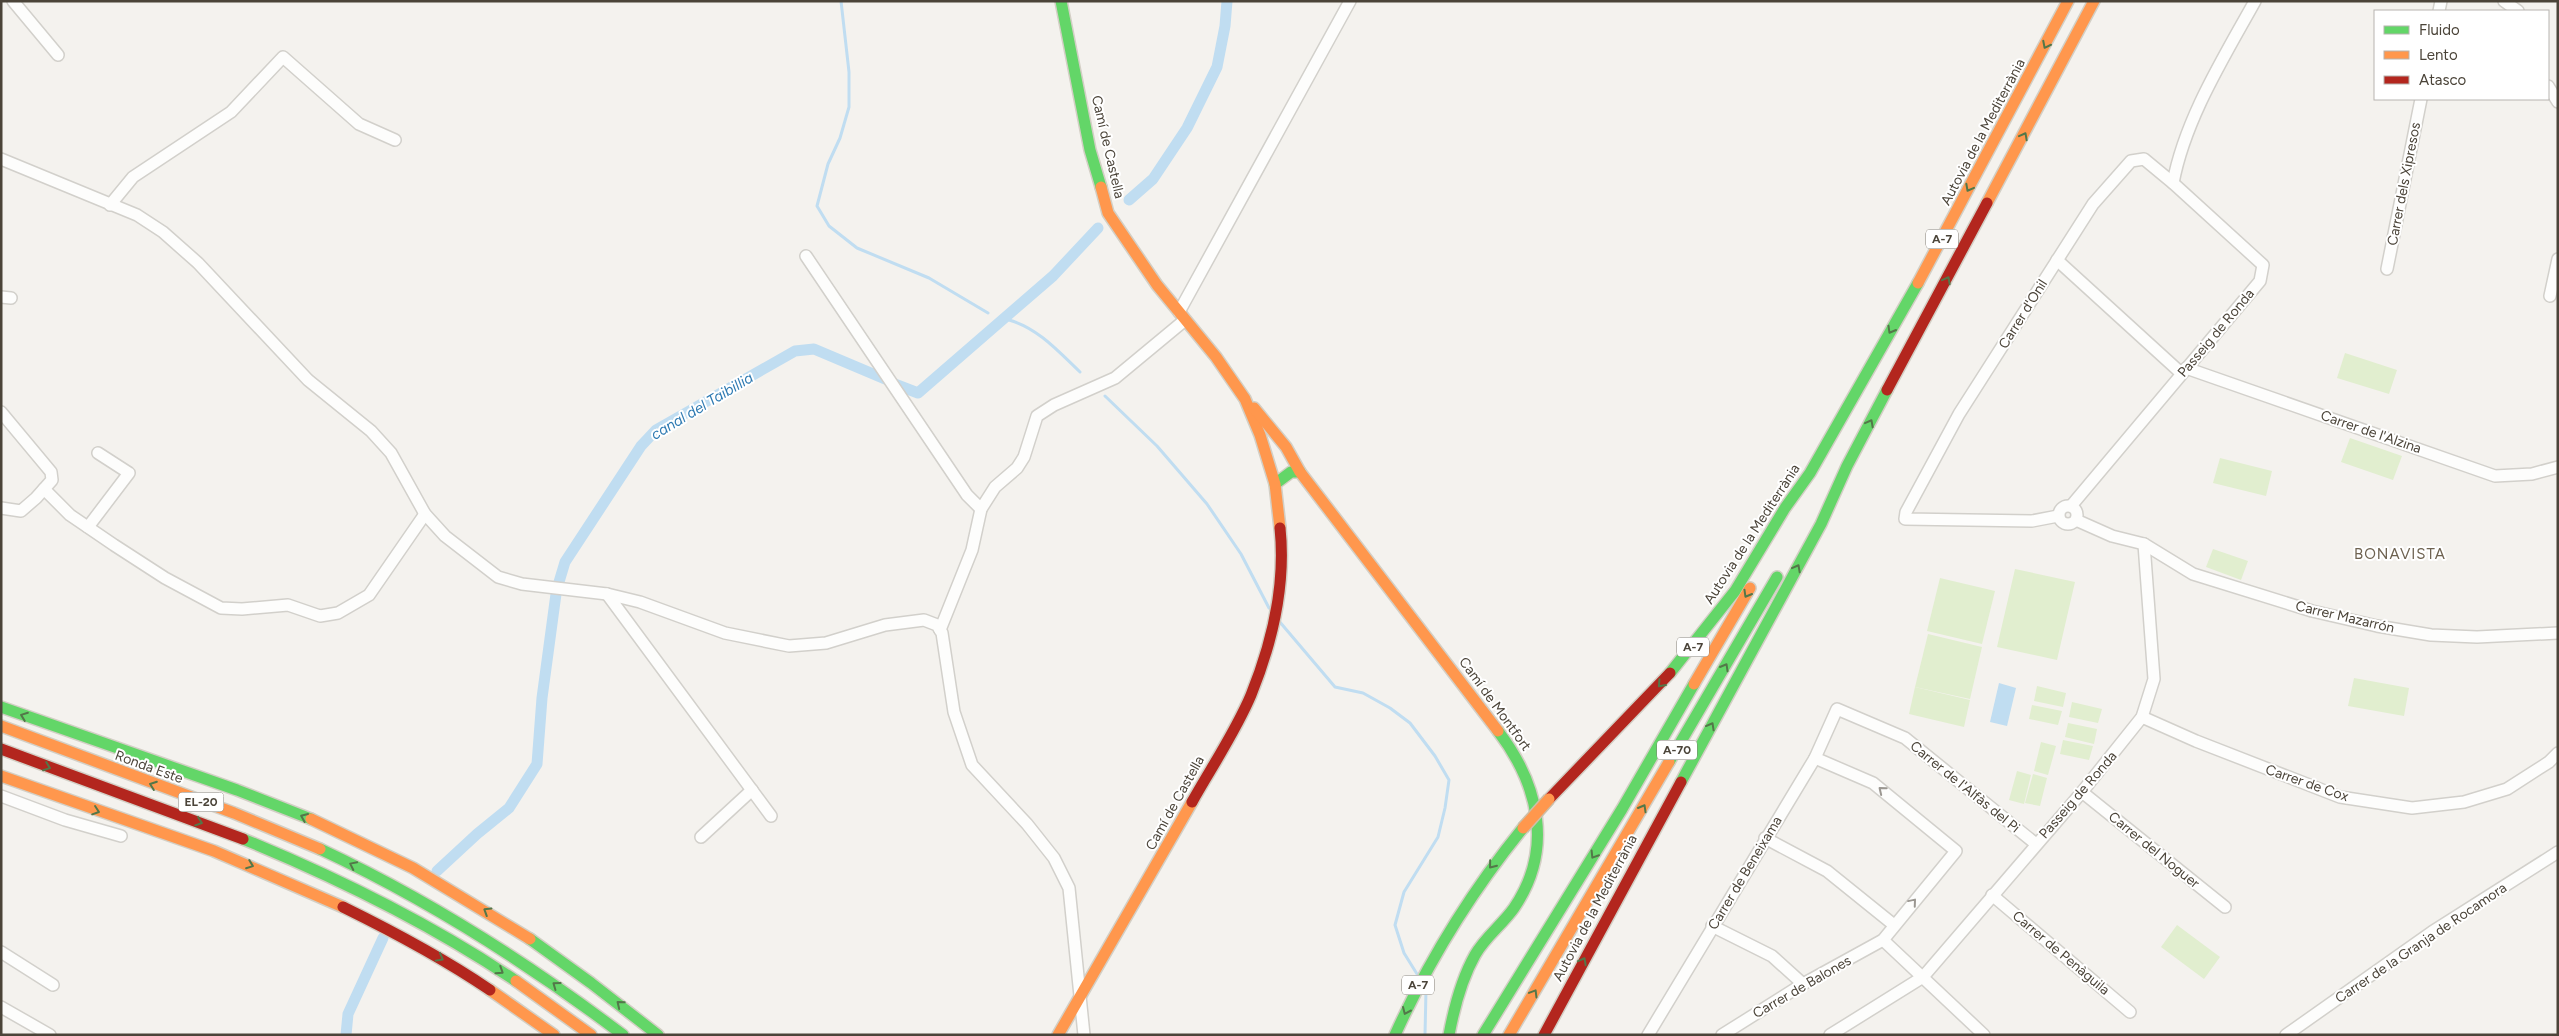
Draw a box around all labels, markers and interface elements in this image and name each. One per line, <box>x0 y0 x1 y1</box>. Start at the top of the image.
legend <box>2374 10 2549 100</box>
text: Fluido <box>2419 21 2460 39</box>
one-way arrow <box>2042 39 2052 48</box>
text: Lento <box>2419 46 2458 64</box>
street label: Autovia de la Mediterrània <box>1937 56 2029 208</box>
text: Atasco <box>2419 71 2467 89</box>
street label: Camí de Castella <box>1088 94 1128 200</box>
street label: Carrer dels Xipresos <box>2384 121 2424 247</box>
one-way arrow <box>2017 133 2027 142</box>
one-way arrow <box>1965 183 1975 192</box>
road number: A-7 <box>1926 230 1958 248</box>
one-way arrow <box>1941 276 1951 285</box>
street label: Carrer d'Onil <box>1995 276 2051 352</box>
street label: Passeig de Ronda <box>2174 285 2258 381</box>
one-way arrow <box>1887 325 1897 334</box>
water label: canal del Taibillia <box>648 368 757 444</box>
street label: Carrer de l'Alzina <box>2318 407 2424 457</box>
one-way arrow <box>1864 419 1874 428</box>
street label: Autovia de la Mediterrània <box>1700 461 1804 607</box>
district label: BONAVISTA <box>2354 545 2446 563</box>
one-way arrow <box>1791 564 1801 573</box>
one-way arrow <box>1743 588 1753 597</box>
street label: Carrer Mazarrón <box>2294 597 2396 637</box>
road number: A-7 <box>1677 638 1709 656</box>
street label: Camí de Montfort <box>1455 654 1535 754</box>
one-way arrow <box>1718 664 1728 673</box>
one-way arrow <box>1658 679 1667 688</box>
one-way arrow <box>20 711 29 722</box>
one-way arrow <box>1705 722 1715 731</box>
street label: Carrer de l'Alfàs del Pi <box>1907 738 2023 836</box>
road number: A-70 <box>1657 740 1697 760</box>
street label: Ronda Este <box>113 747 186 787</box>
street label: Passeig de Ronda <box>2035 748 2121 842</box>
street label: Camí de Castella <box>1142 753 1208 853</box>
one-way arrow <box>42 761 51 771</box>
street label: Carrer de Cox <box>2263 761 2351 805</box>
one-way arrow <box>149 781 158 791</box>
one-way arrow <box>1878 787 1887 796</box>
road number: EL-20 <box>178 792 224 812</box>
one-way arrow <box>1636 804 1646 813</box>
one-way arrow <box>92 805 100 815</box>
street label: Carrer del Noguer <box>2105 808 2203 892</box>
one-way arrow <box>300 813 309 824</box>
street label: Carrer de Beneixama <box>1704 813 1786 933</box>
one-way arrow <box>195 816 203 826</box>
street label: Autovia de la Mediterrània <box>1549 832 1641 984</box>
one-way arrow <box>1591 849 1600 858</box>
one-way arrow <box>245 860 253 870</box>
one-way arrow <box>349 860 358 871</box>
one-way arrow <box>1488 860 1497 869</box>
street label: Carrer de la Granja de Rocamora <box>2332 879 2510 1007</box>
one-way arrow <box>1908 898 1917 907</box>
street label: Carrer de Penàguila <box>2009 907 2113 999</box>
one-way arrow <box>483 908 492 918</box>
one-way arrow <box>435 952 444 962</box>
street label: Carrer de Balones <box>1750 952 1854 1022</box>
one-way arrow <box>1577 957 1587 966</box>
one-way arrow <box>494 965 503 974</box>
road number: A-7 <box>1402 976 1434 994</box>
one-way arrow <box>552 982 562 991</box>
one-way arrow <box>1527 989 1537 998</box>
one-way arrow <box>617 1001 626 1009</box>
one-way arrow <box>1401 1006 1412 1015</box>

